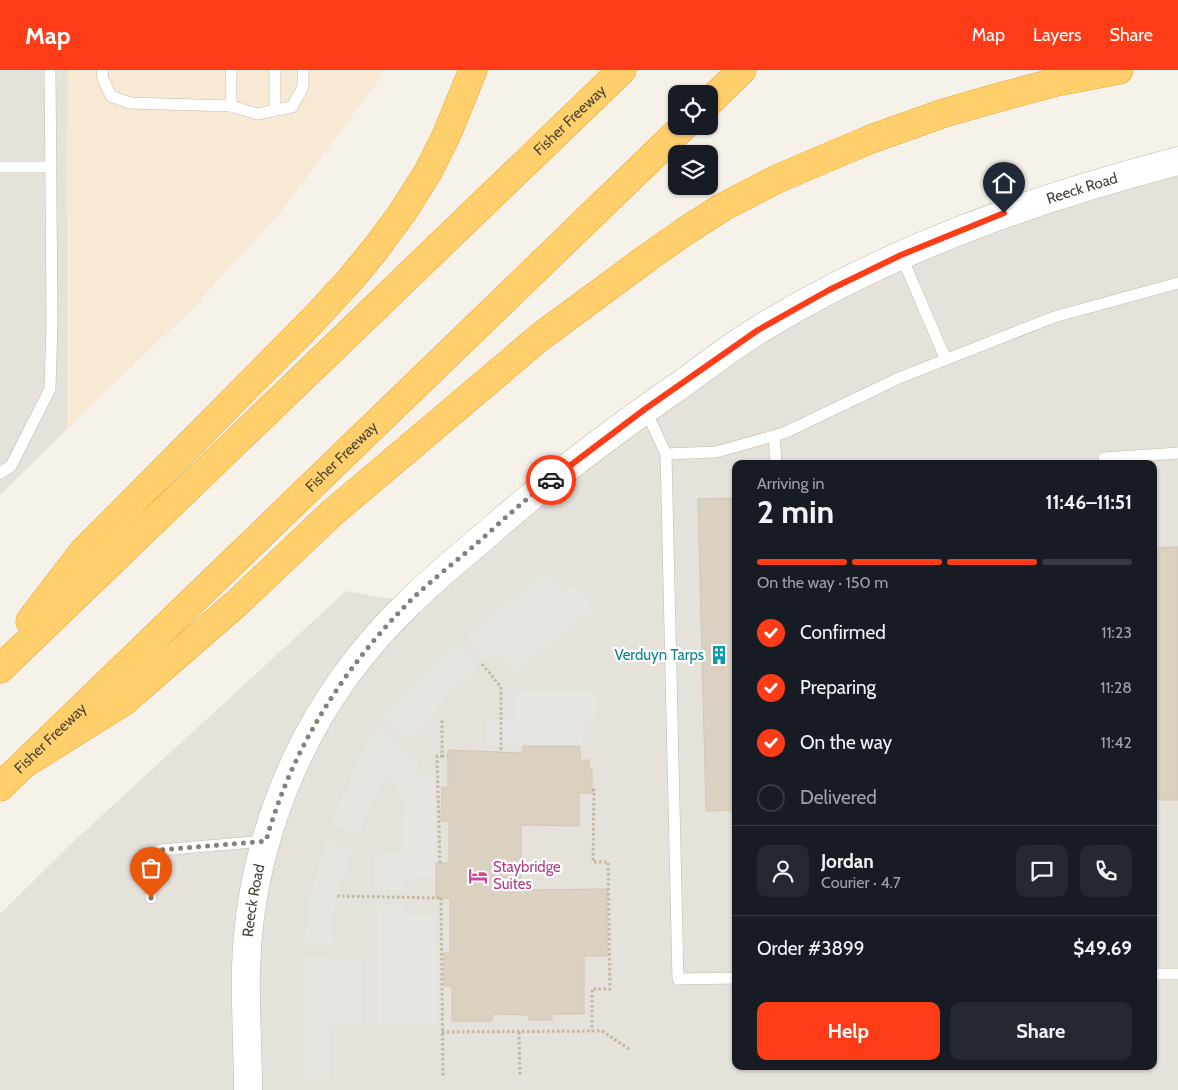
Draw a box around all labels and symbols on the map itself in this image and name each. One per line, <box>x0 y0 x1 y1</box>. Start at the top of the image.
street label: Fisher Freeway <box>530 81 610 159</box>
pin <box>983 162 1025 213</box>
street label: Reeck Road <box>1044 169 1120 208</box>
street label: Fisher Freeway <box>302 418 382 496</box>
courier <box>526 455 576 505</box>
building icon: Verduyn Tarps <box>708 644 730 666</box>
place label: Verduyn Tarps <box>614 646 704 664</box>
street label: Fisher Freeway <box>10 699 91 777</box>
pin <box>130 847 172 898</box>
place label: Staybridge Suites <box>493 858 561 893</box>
street label: Reeck Road <box>239 862 269 938</box>
hotel icon: Staybridge Suites <box>467 865 489 887</box>

